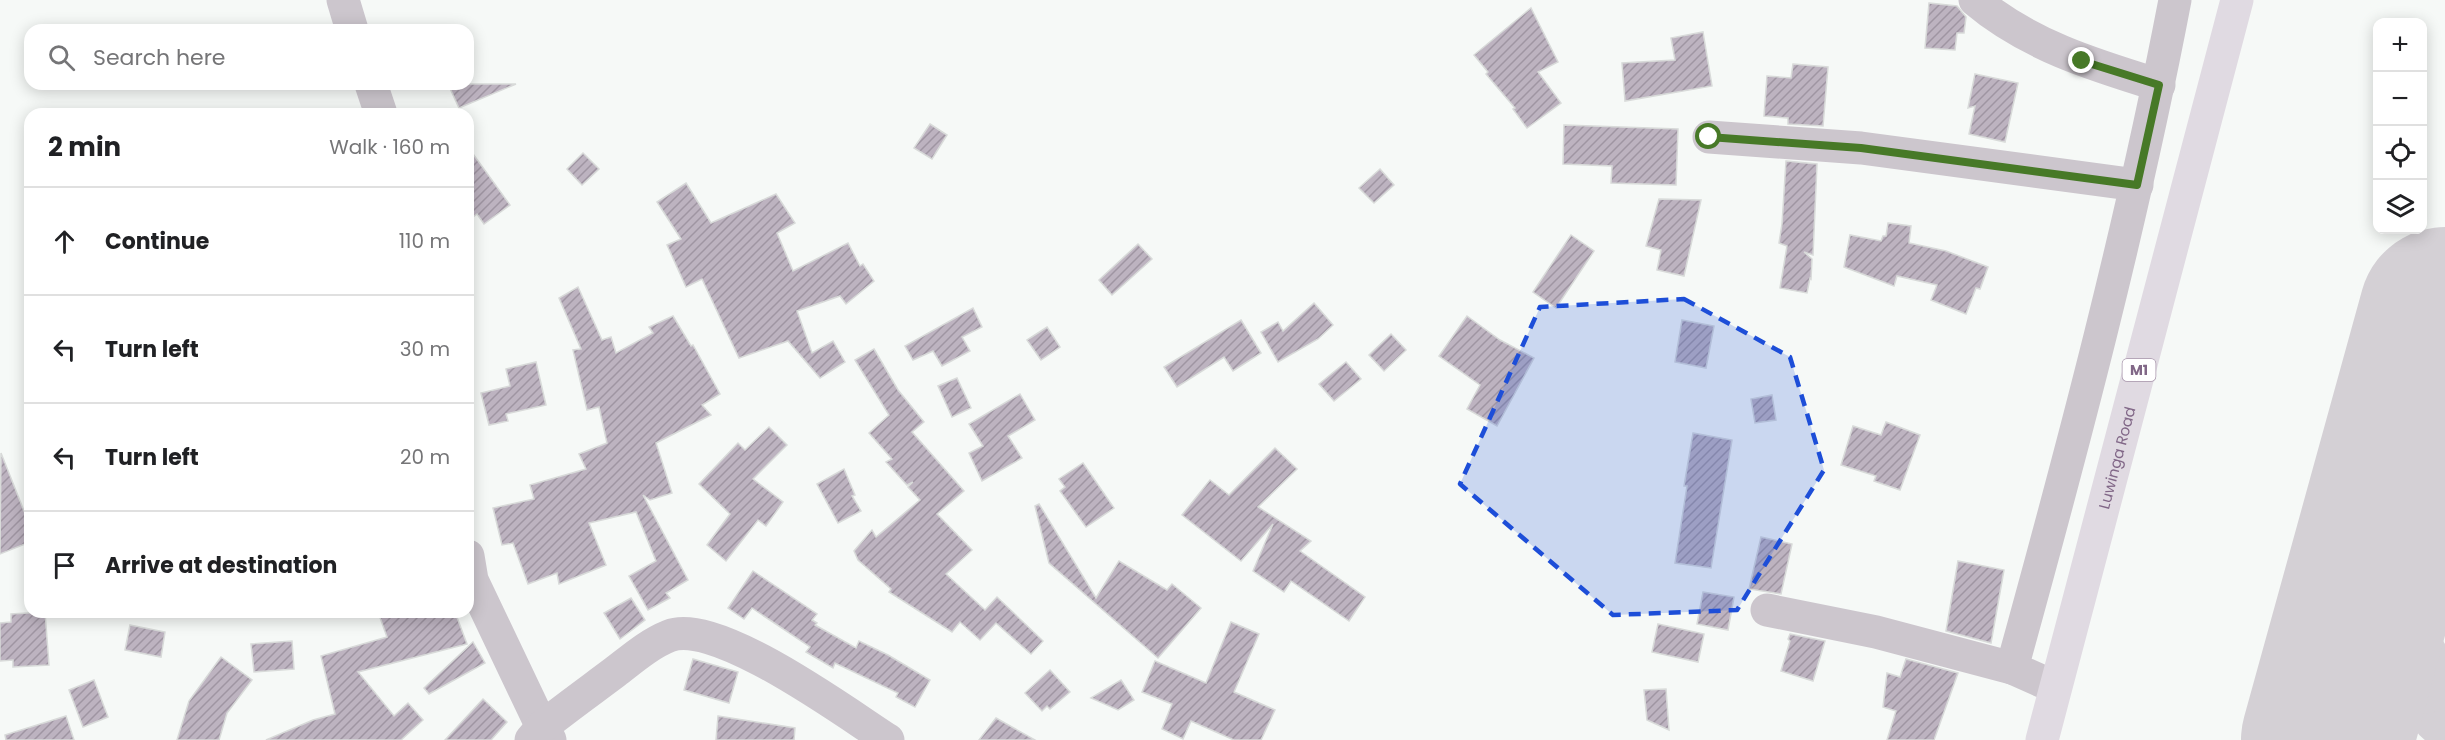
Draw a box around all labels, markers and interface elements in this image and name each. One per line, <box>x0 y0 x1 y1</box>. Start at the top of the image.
map controls <box>2373 18 2427 234</box>
button: + <box>2373 18 2427 72</box>
search box <box>24 24 474 90</box>
icon: search <box>45 41 78 74</box>
text: Search here <box>93 42 226 73</box>
route end <box>2068 47 2094 73</box>
button: − <box>2373 72 2427 126</box>
route start <box>1695 123 1721 149</box>
button: locate <box>2373 126 2427 180</box>
text: 2 min <box>48 129 121 165</box>
text: Walk · 160 m <box>329 133 450 161</box>
button: layers <box>2373 180 2427 234</box>
icon: ahead <box>48 225 81 258</box>
text: Continue <box>105 226 209 257</box>
text: 110 m <box>399 227 450 255</box>
icon: left <box>48 333 81 366</box>
text: Turn left <box>105 334 199 365</box>
text: 30 m <box>400 335 450 363</box>
road number: M1 <box>2122 359 2156 381</box>
street label: Luwinga Road <box>2093 404 2140 511</box>
icon: left <box>48 441 81 474</box>
text: Turn left <box>105 442 199 473</box>
text: 20 m <box>400 443 450 471</box>
icon: arrive <box>48 549 81 582</box>
text: Arrive at destination <box>105 550 337 581</box>

